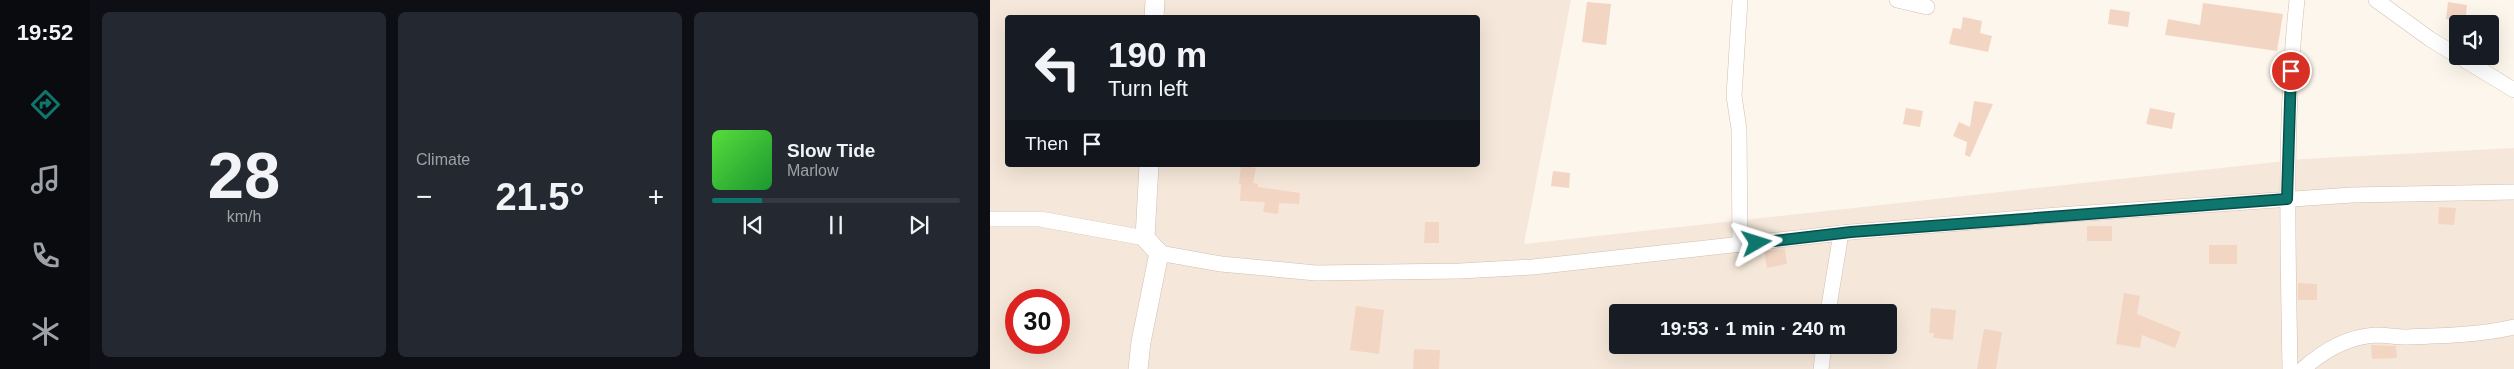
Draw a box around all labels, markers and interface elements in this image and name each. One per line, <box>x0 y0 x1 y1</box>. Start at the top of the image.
map controls <box>2449 15 2499 65</box>
button: sound <box>2449 15 2499 65</box>
text: 19:52 <box>17 20 73 45</box>
icon: left <box>1025 35 1090 100</box>
text: 190 m <box>1108 35 1207 74</box>
pin <box>2270 50 2312 92</box>
icon: arrive <box>2277 57 2305 85</box>
text: Turn left <box>1108 76 1188 101</box>
icon: directions <box>28 87 63 122</box>
icon: arrive <box>1078 130 1106 158</box>
text: Then <box>1025 133 1068 154</box>
text: 28 <box>208 139 280 212</box>
text: Slow Tide <box>787 140 875 161</box>
text: Climate <box>416 151 470 168</box>
icon: music <box>28 162 63 197</box>
text: Marlow <box>787 162 839 179</box>
text: 21.5° <box>495 176 585 218</box>
text: − <box>416 181 432 212</box>
text: + <box>648 181 664 212</box>
text: km/h <box>227 208 261 225</box>
icon: previous <box>739 211 767 239</box>
icon: pause <box>822 211 850 239</box>
icon: next <box>905 211 933 239</box>
position arrow <box>1730 216 1782 268</box>
icon: phone <box>28 238 63 273</box>
speed limit sign: 30 <box>1005 289 1070 354</box>
icon: climate <box>28 314 63 349</box>
text: 19:53 · 1 min · 240 m <box>1660 318 1846 339</box>

